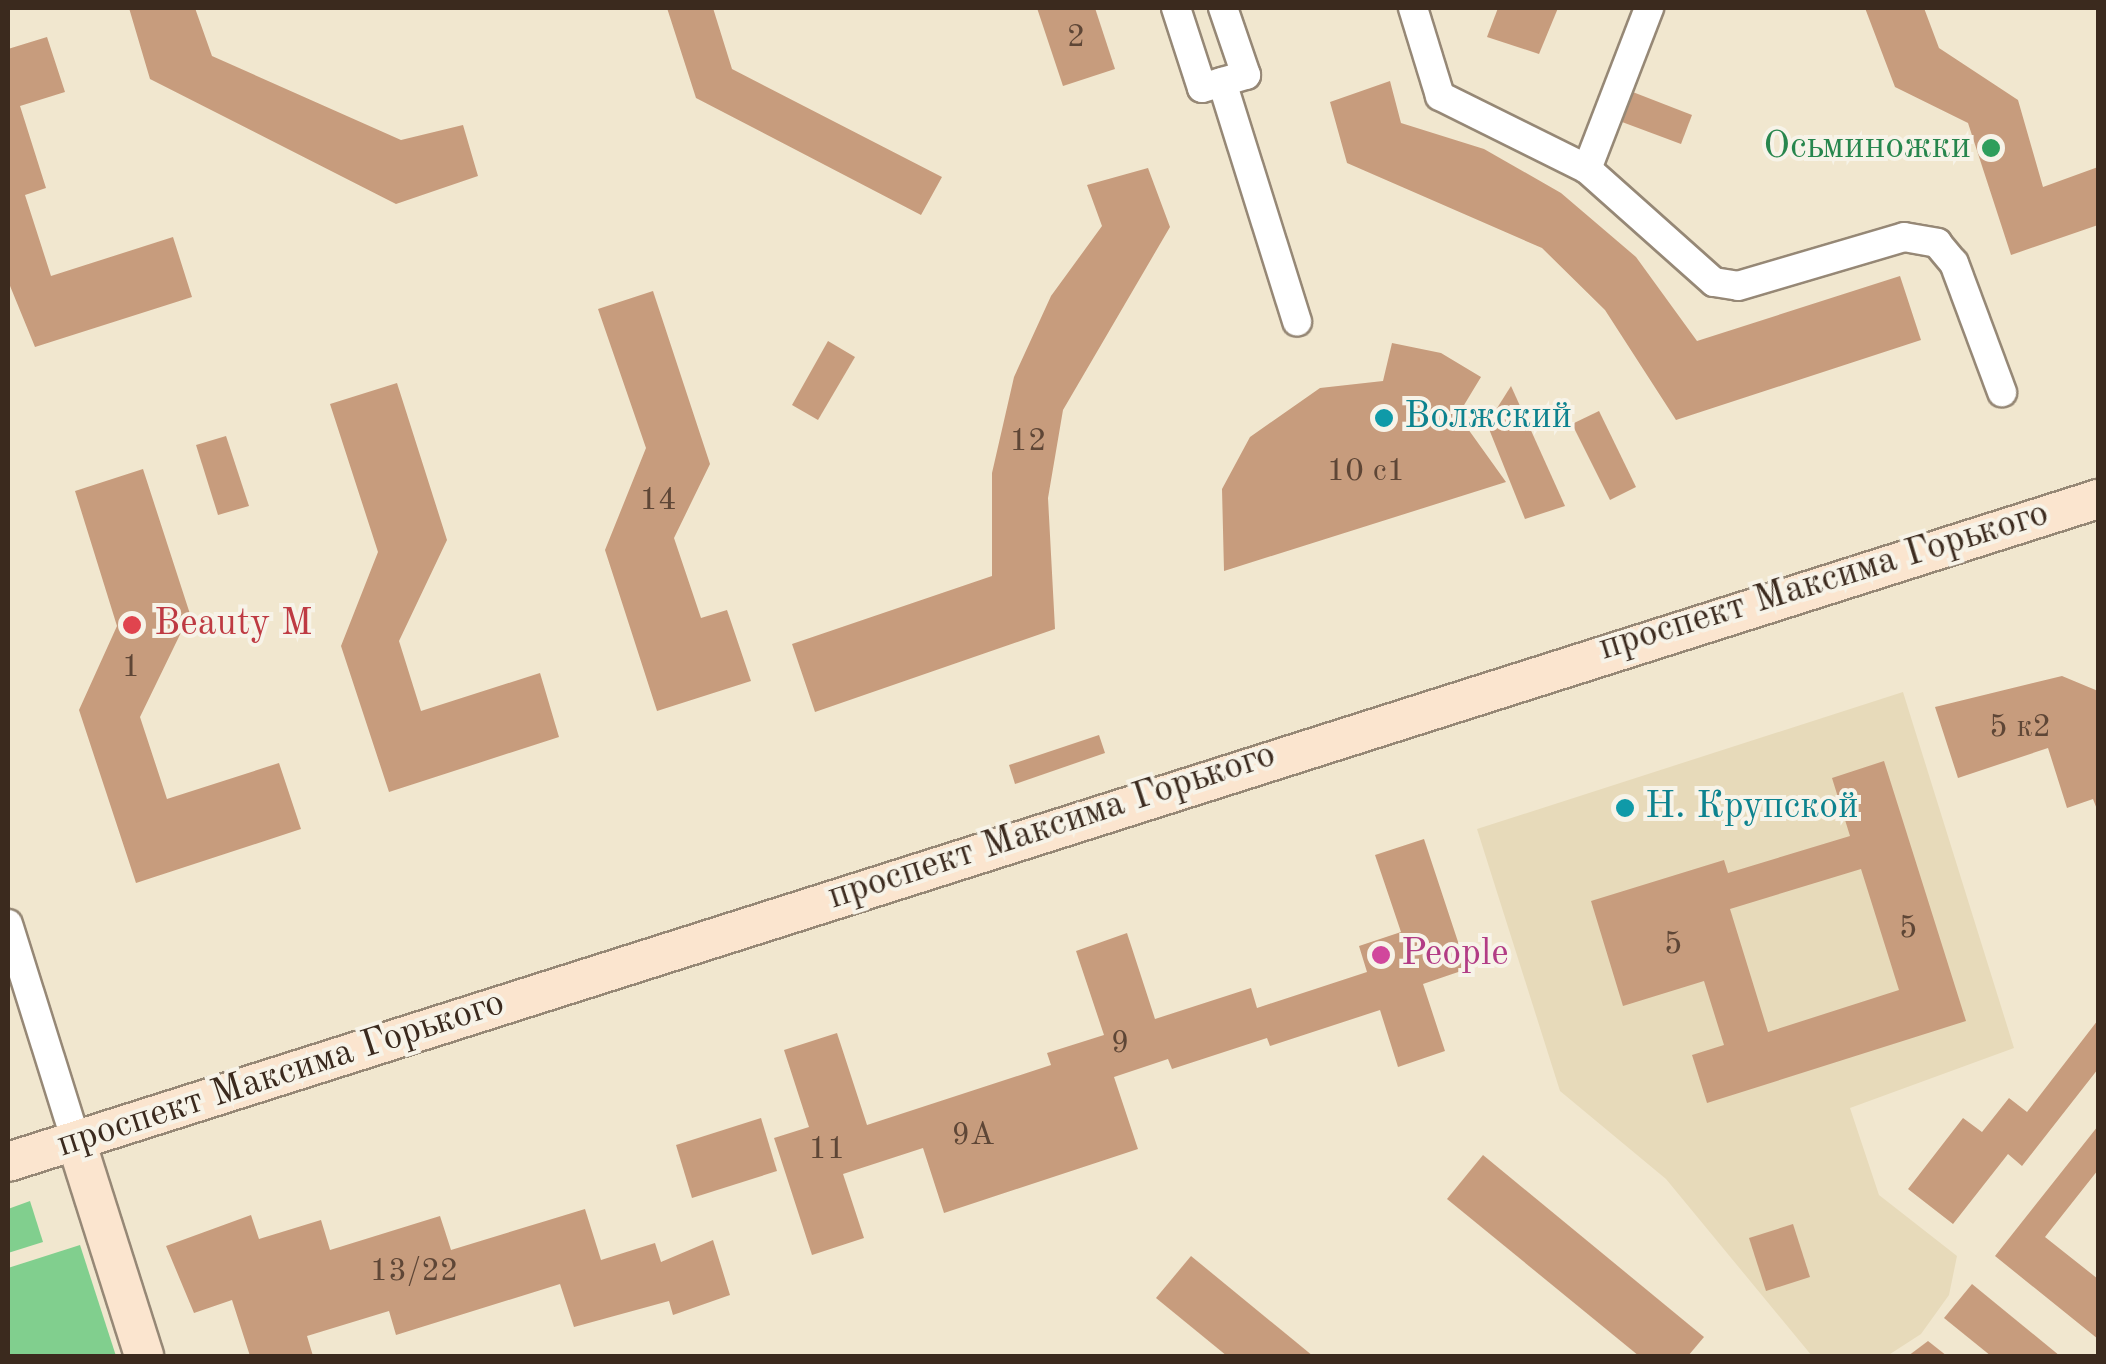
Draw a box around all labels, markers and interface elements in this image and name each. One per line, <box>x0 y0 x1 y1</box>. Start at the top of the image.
house number: 2 <box>1067 19 1085 57</box>
place label: Осьминожки <box>1763 125 1971 171</box>
marker: Осьминожки <box>1980 137 2002 159</box>
place label: Волжский <box>1404 395 1572 441</box>
marker: Волжский <box>1373 407 1395 429</box>
house number: 12 <box>1009 423 1047 461</box>
house number: 10 с1 <box>1327 453 1405 491</box>
house number: 14 <box>639 482 677 520</box>
street label: проспект Максима Горького <box>1594 492 2054 672</box>
place label: Beauty M <box>154 602 313 648</box>
marker: Beauty M <box>119 612 145 638</box>
house number: 1 <box>122 649 140 687</box>
house number: 5 к2 <box>1989 709 2051 747</box>
street label: проспект Максима Горького <box>823 733 1281 921</box>
place label: Н. Крупской <box>1645 785 1859 831</box>
marker: Н. Крупской <box>1614 797 1636 819</box>
house number: 5 <box>1899 910 1917 948</box>
house number: 5 <box>1664 926 1682 964</box>
place label: People <box>1401 932 1509 978</box>
marker: People <box>1370 944 1392 966</box>
street label: проспект Максима Горького <box>52 981 510 1169</box>
house number: 9 <box>1111 1025 1129 1063</box>
house number: 9А <box>951 1117 995 1155</box>
house number: 11 <box>808 1131 846 1169</box>
house number: 13/22 <box>370 1253 458 1291</box>

